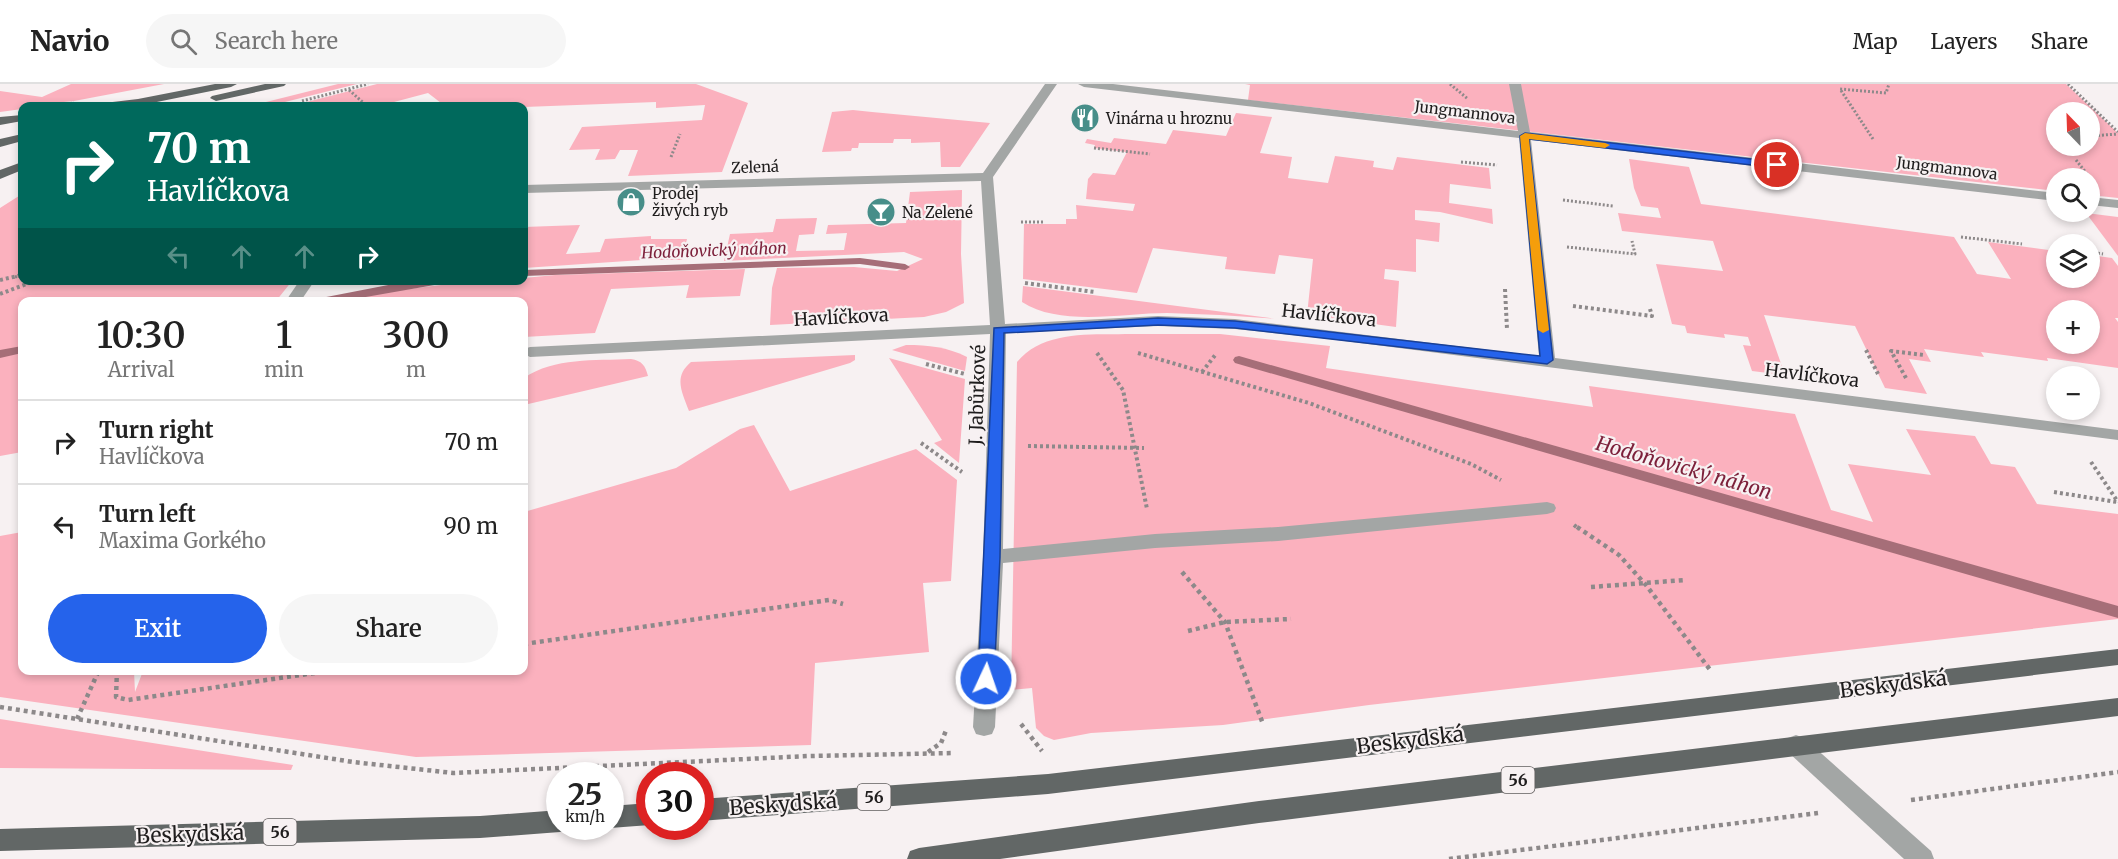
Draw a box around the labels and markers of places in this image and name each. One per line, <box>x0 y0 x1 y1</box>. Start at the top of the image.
restaurant icon: Vinárna u hroznu <box>1069 102 1101 134</box>
place label: Vinárna u hroznu <box>1105 109 1232 128</box>
pin <box>1751 139 1802 190</box>
place label: Prodej živých ryb <box>652 184 728 220</box>
shop icon: Prodej živých ryb <box>615 186 647 218</box>
bar icon: Na Zelené <box>865 196 897 228</box>
place label: Na Zelené <box>902 203 973 222</box>

